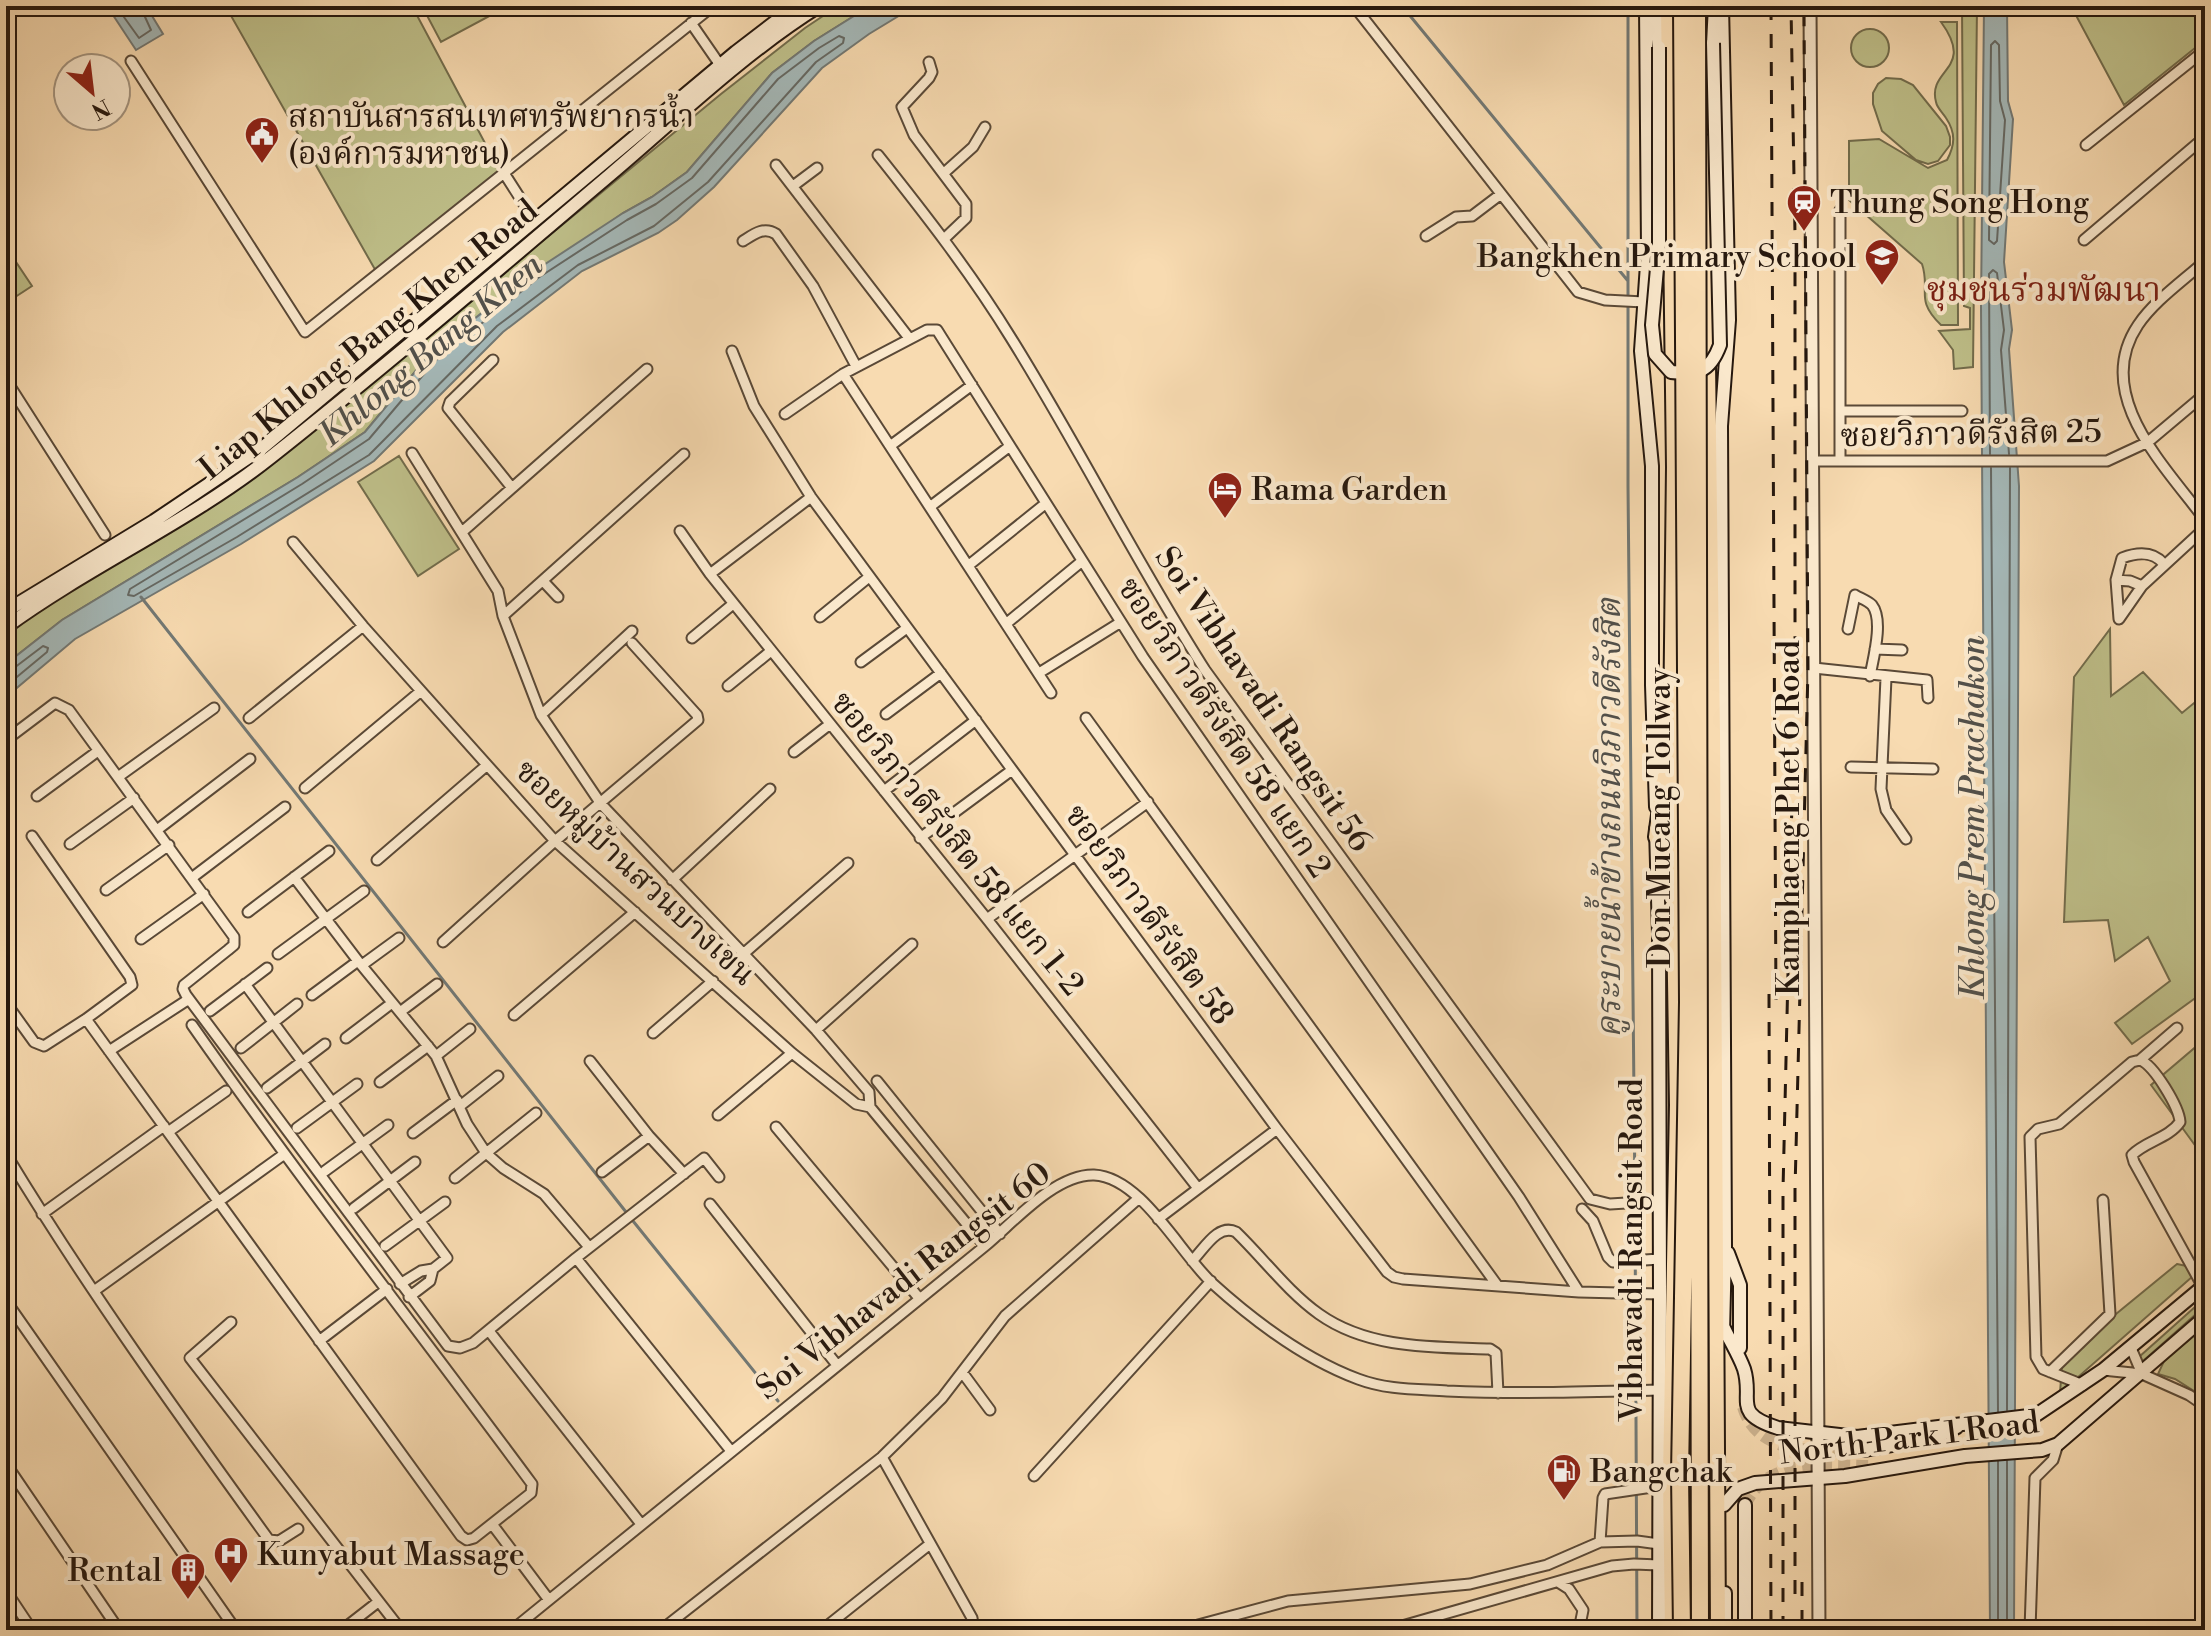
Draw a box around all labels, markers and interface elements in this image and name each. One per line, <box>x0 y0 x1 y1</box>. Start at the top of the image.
north arrow <box>52 52 132 132</box>
text: N <box>86 92 115 125</box>
place label: สถาบันสารสนเทศทรัพยากรน้ำ (องค์การมหาชน) <box>288 93 694 174</box>
public building icon: สถาบันสารสนเทศทรัพยากรน้ำ (องค์การมหาชน) <box>243 115 281 165</box>
station icon: Thung Song Hong <box>1785 183 1823 233</box>
place label: Thung Song Hong <box>1830 183 2090 223</box>
street label: Liap Khlong Bang Khen Road <box>191 191 545 487</box>
place label: Bangkhen Primary School <box>1476 237 1857 277</box>
school or university icon: Bangkhen Primary School <box>1863 237 1901 287</box>
water label: Khlong Bang Khen <box>310 243 550 455</box>
district label: ชุมชนร่วมพัฒนา <box>1927 270 2161 312</box>
street label: ซอยวิภาวดีรังสิต 25 <box>1840 412 2102 456</box>
hotel icon: Rama Garden <box>1206 470 1244 520</box>
place label: Rama Garden <box>1251 470 1448 510</box>
street label: Soi Vibhavadi Rangsit 56 <box>1146 539 1380 860</box>
street label: ซอยวิภาวดีรังสิต 58 แยก 2 <box>1109 570 1340 885</box>
water label: คูระบายน้ำข้างถนนวิภาวดีรังสิต <box>1584 597 1631 1038</box>
water label: Khlong Prem Prachakon <box>1953 635 1995 1000</box>
street label: Kamphaeng Phet 6 Road <box>1769 640 1809 996</box>
street label: Don Mueang Tollway <box>1640 668 1680 968</box>
street label: ซอยวิภาวดีรังสิต 58 แยก 1-2 <box>822 683 1092 1004</box>
street label: ซอยหมู่บ้านสวนบางเขน <box>507 751 764 994</box>
street label: ซอยวิภาวดีรังสิต 58 <box>1056 797 1243 1033</box>
street label: Vibhavadi Rangsit Road <box>1612 1078 1652 1423</box>
street label: Soi Vibhavadi Rangsit 60 <box>748 1153 1059 1408</box>
street label: North Park 1 Road <box>1777 1402 2041 1474</box>
fuel station icon: Bangchak <box>1545 1452 1583 1502</box>
place label: Bangchak <box>1589 1452 1735 1492</box>
hospital icon: Kunyabut Massage <box>212 1535 250 1585</box>
place label: Kunyabut Massage <box>257 1535 525 1575</box>
place label: Rental <box>67 1551 163 1591</box>
building icon: Rental <box>169 1551 207 1601</box>

